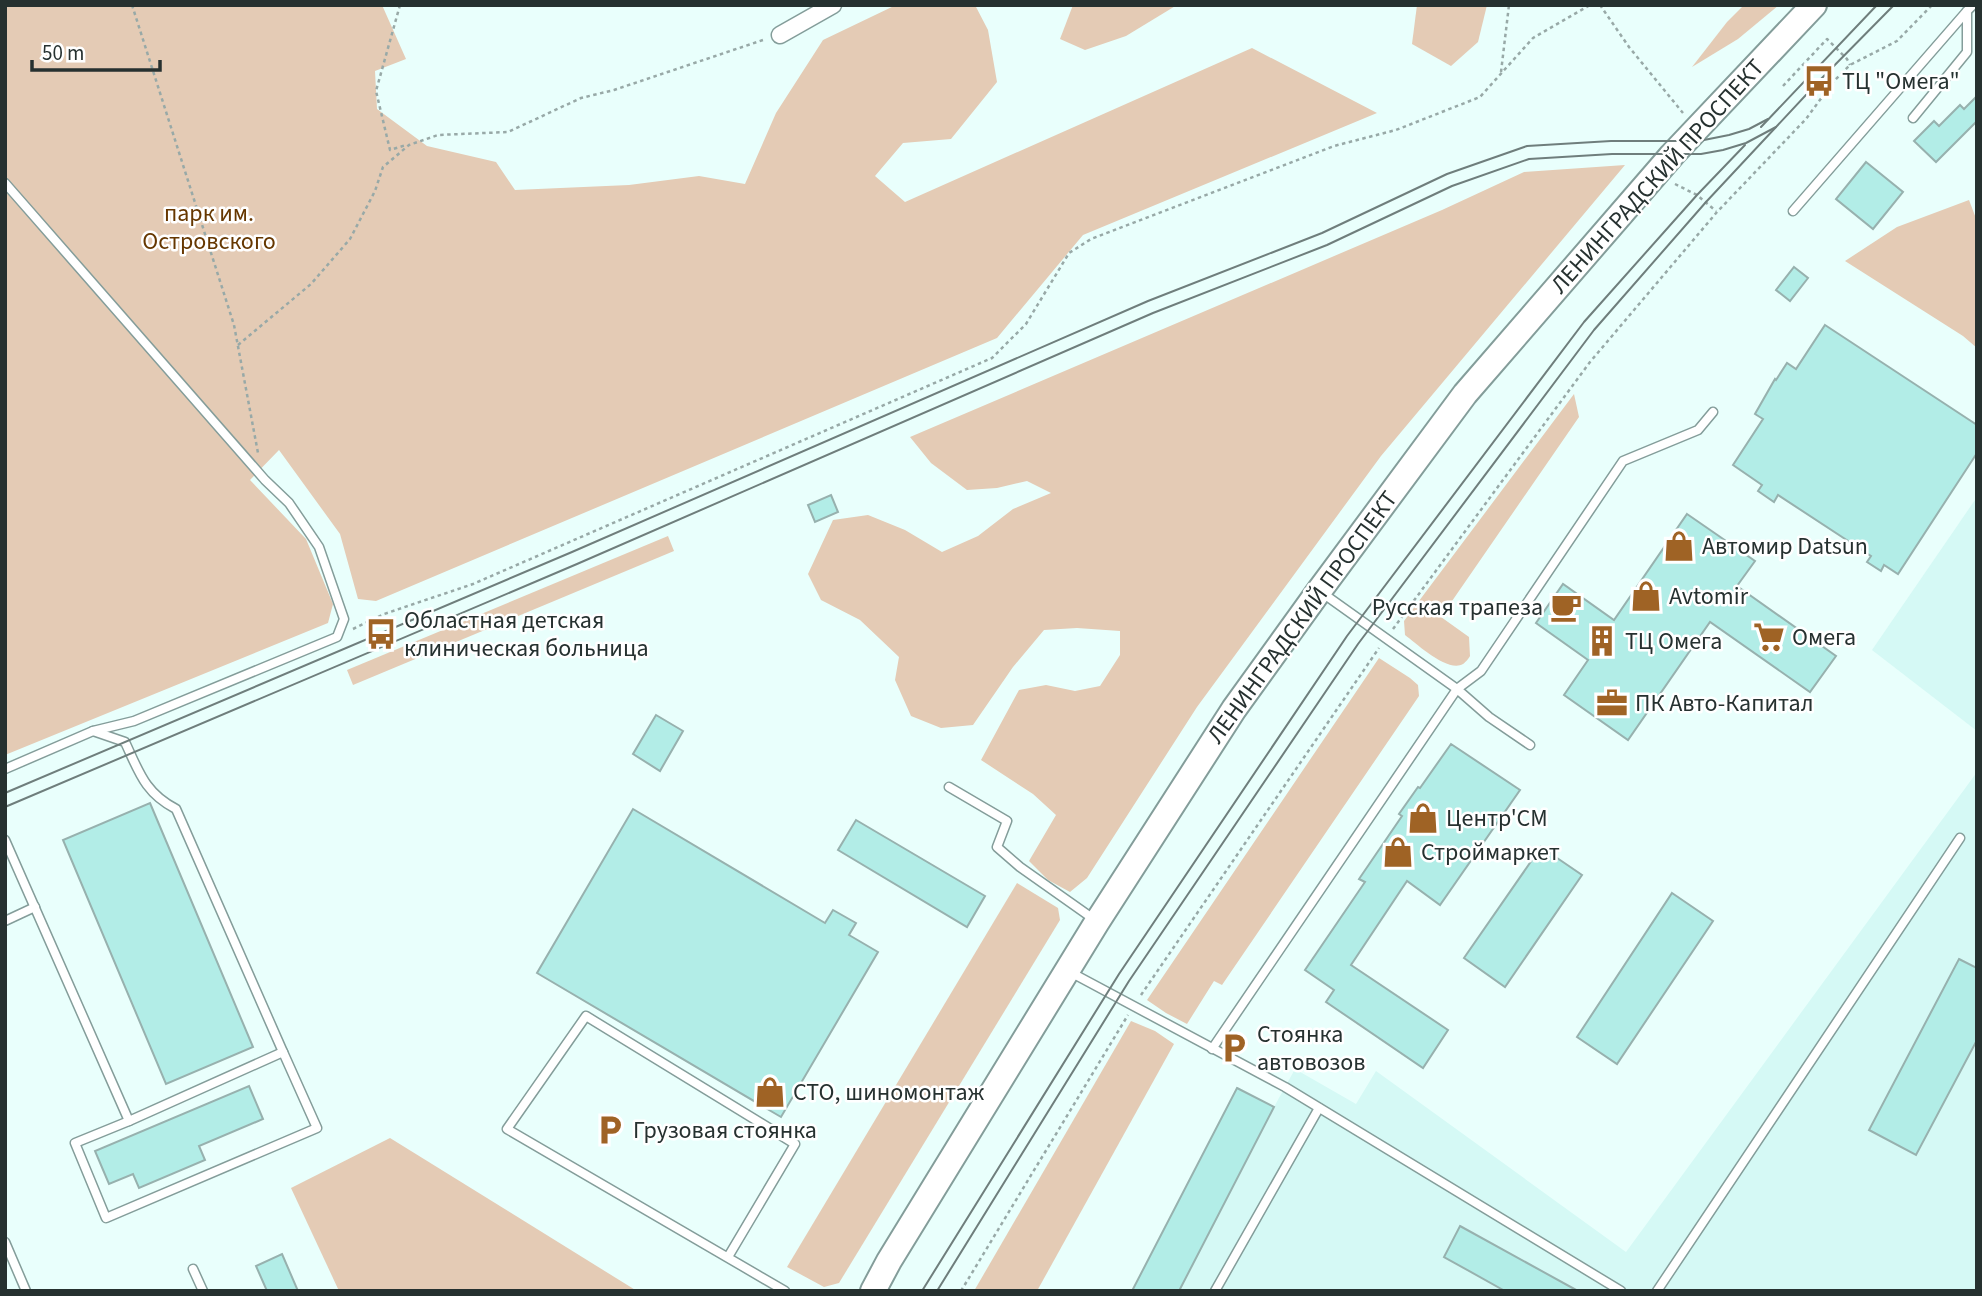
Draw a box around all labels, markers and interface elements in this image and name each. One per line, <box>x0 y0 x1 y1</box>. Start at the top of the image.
scale bar <box>32 28 159 72</box>
text: 50 m <box>42 38 84 68</box>
street label: ЛЕНИНГРАДСКИЙ ПРОСПЕКТ <box>1542 51 1773 301</box>
bus stop icon: ТЦ "Омега" <box>1802 64 1836 98</box>
place label: ТЦ "Омега" <box>1842 64 1960 99</box>
park label: парк им. Островского <box>142 196 276 259</box>
street label: ЛЕНИНГРАДСКИЙ ПРОСПЕКТ <box>1199 484 1406 751</box>
shop icon: Автомир Datsun <box>1662 529 1696 563</box>
place label: Автомир Datsun <box>1702 529 1868 564</box>
shop icon: Avtomir <box>1629 579 1663 613</box>
place label: Avtomir <box>1669 579 1749 614</box>
place label: Русская трапеза <box>1372 590 1543 625</box>
cafe icon: Русская трапеза <box>1549 590 1583 624</box>
place label: Областная детская клиническая больница <box>404 603 648 666</box>
bus stop icon: Областная детская клиническая больница <box>364 617 398 651</box>
supermarket icon: Омега <box>1752 620 1786 654</box>
place label: Омега <box>1792 620 1856 655</box>
building icon: ТЦ Омега <box>1585 624 1619 658</box>
place label: ТЦ Омега <box>1625 624 1722 659</box>
office icon: ПК Авто-Капитал <box>1595 686 1629 720</box>
place label: ПК Авто-Капитал <box>1635 686 1813 721</box>
shop icon: Центр'СМ <box>1406 801 1440 835</box>
place label: Центр'СМ <box>1446 801 1548 836</box>
shop icon: Строймаркет <box>1381 835 1415 869</box>
place label: Строймаркет <box>1421 835 1560 870</box>
place label: Стоянка автовозов <box>1257 1017 1365 1080</box>
parking icon: Стоянка автовозов <box>1217 1031 1251 1065</box>
shop icon: СТО, шиномонтаж <box>753 1075 787 1109</box>
place label: СТО, шиномонтаж <box>793 1075 985 1110</box>
parking icon: Грузовая стоянка <box>593 1113 627 1147</box>
place label: Грузовая стоянка <box>633 1113 817 1148</box>

